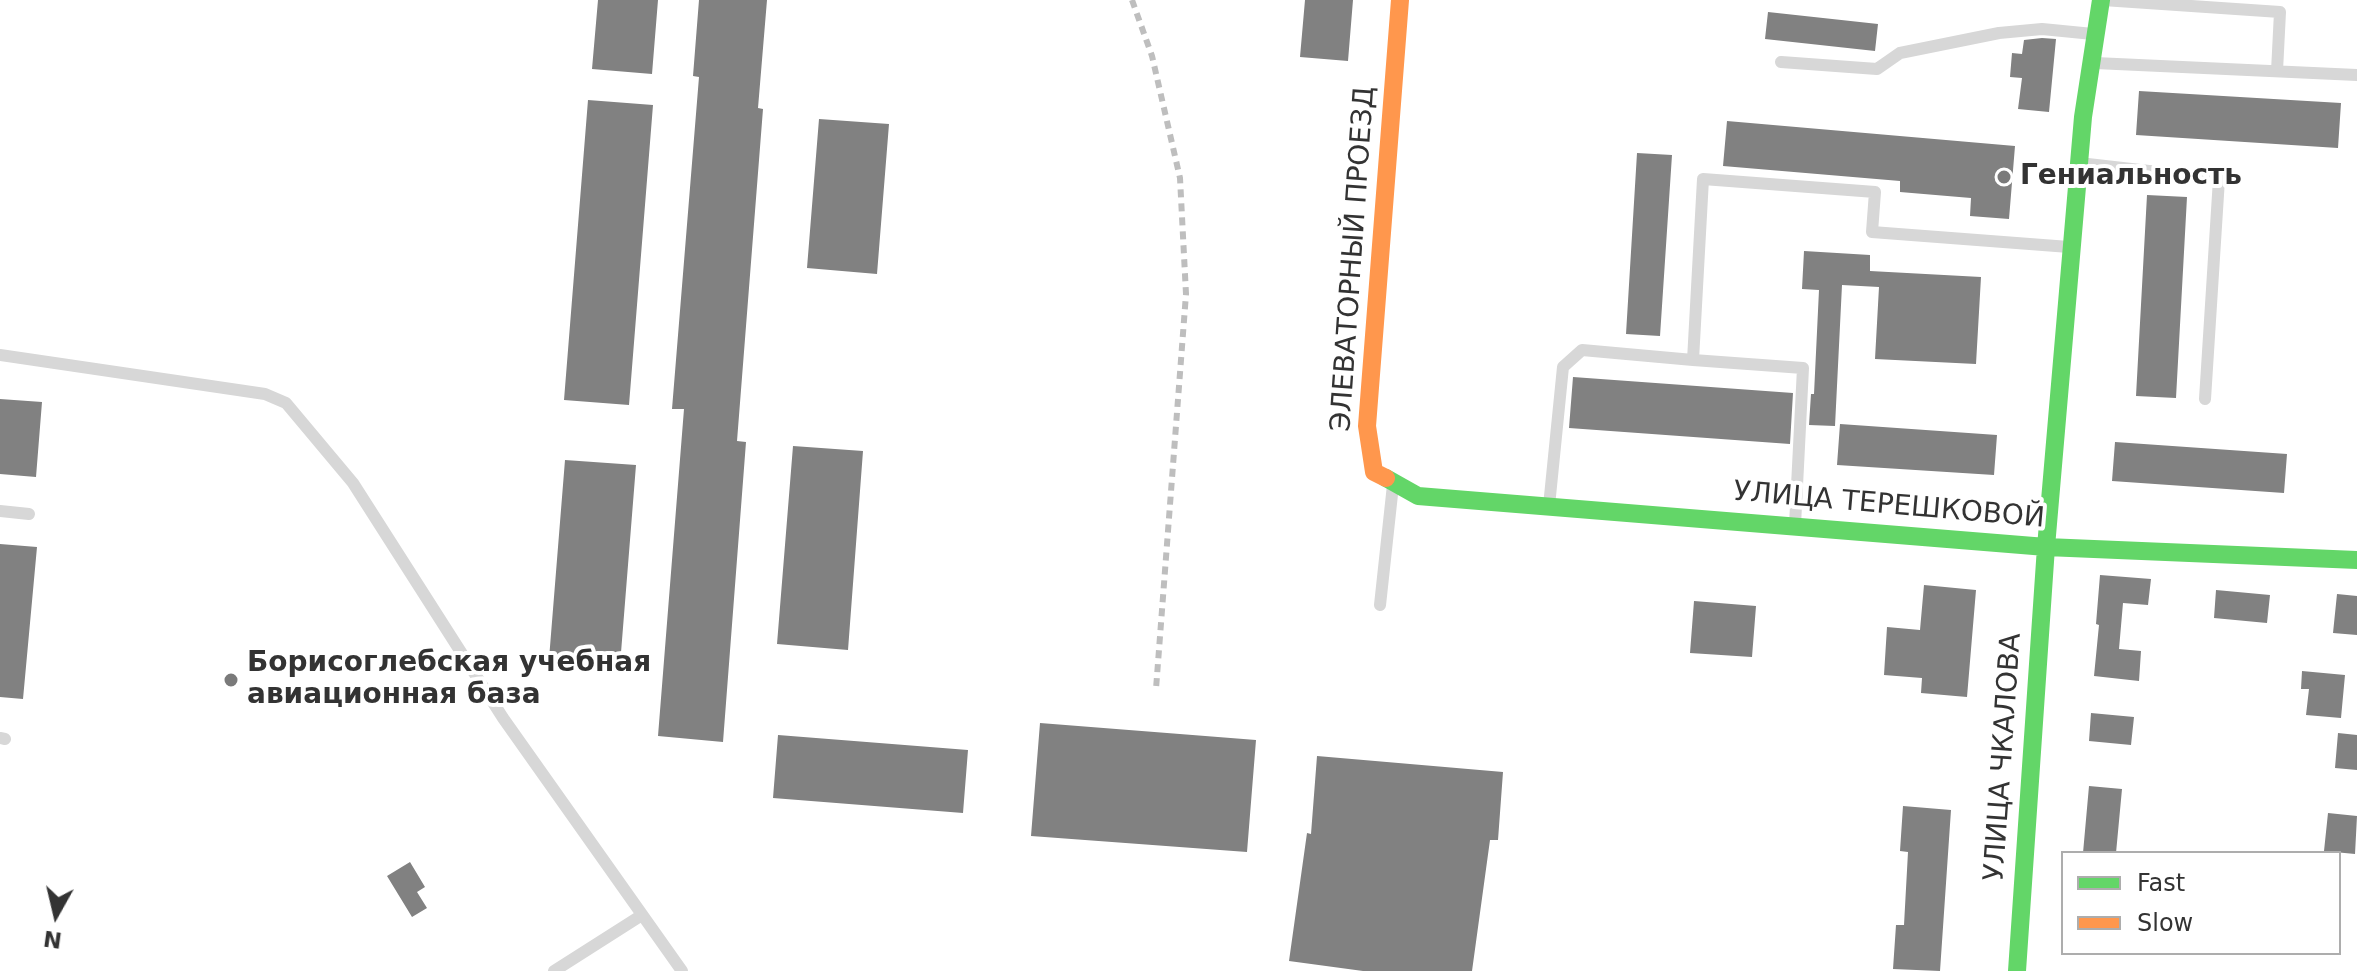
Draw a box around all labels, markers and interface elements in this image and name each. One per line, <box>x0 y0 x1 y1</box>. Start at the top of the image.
street label: ЭЛЕВАТОРНЫЙ ПРОЕЗД <box>1325 85 1383 433</box>
place label: Гениальность <box>2020 160 2242 194</box>
marker: Гениальность <box>1995 168 2013 186</box>
street label: УЛИЦА ТЕРЕШКОВОЙ <box>1732 476 2046 536</box>
street label: УЛИЦА ЧКАЛОВА <box>1979 632 2029 882</box>
place label: Борисоглебская учебная авиационная база <box>247 647 651 713</box>
marker: Борисоглебская учебная авиационная база <box>222 671 240 689</box>
legend <box>2061 851 2341 955</box>
text: Fast <box>2137 869 2185 897</box>
north arrow <box>16 875 96 955</box>
text: Slow <box>2137 909 2193 937</box>
text: N <box>42 926 63 953</box>

